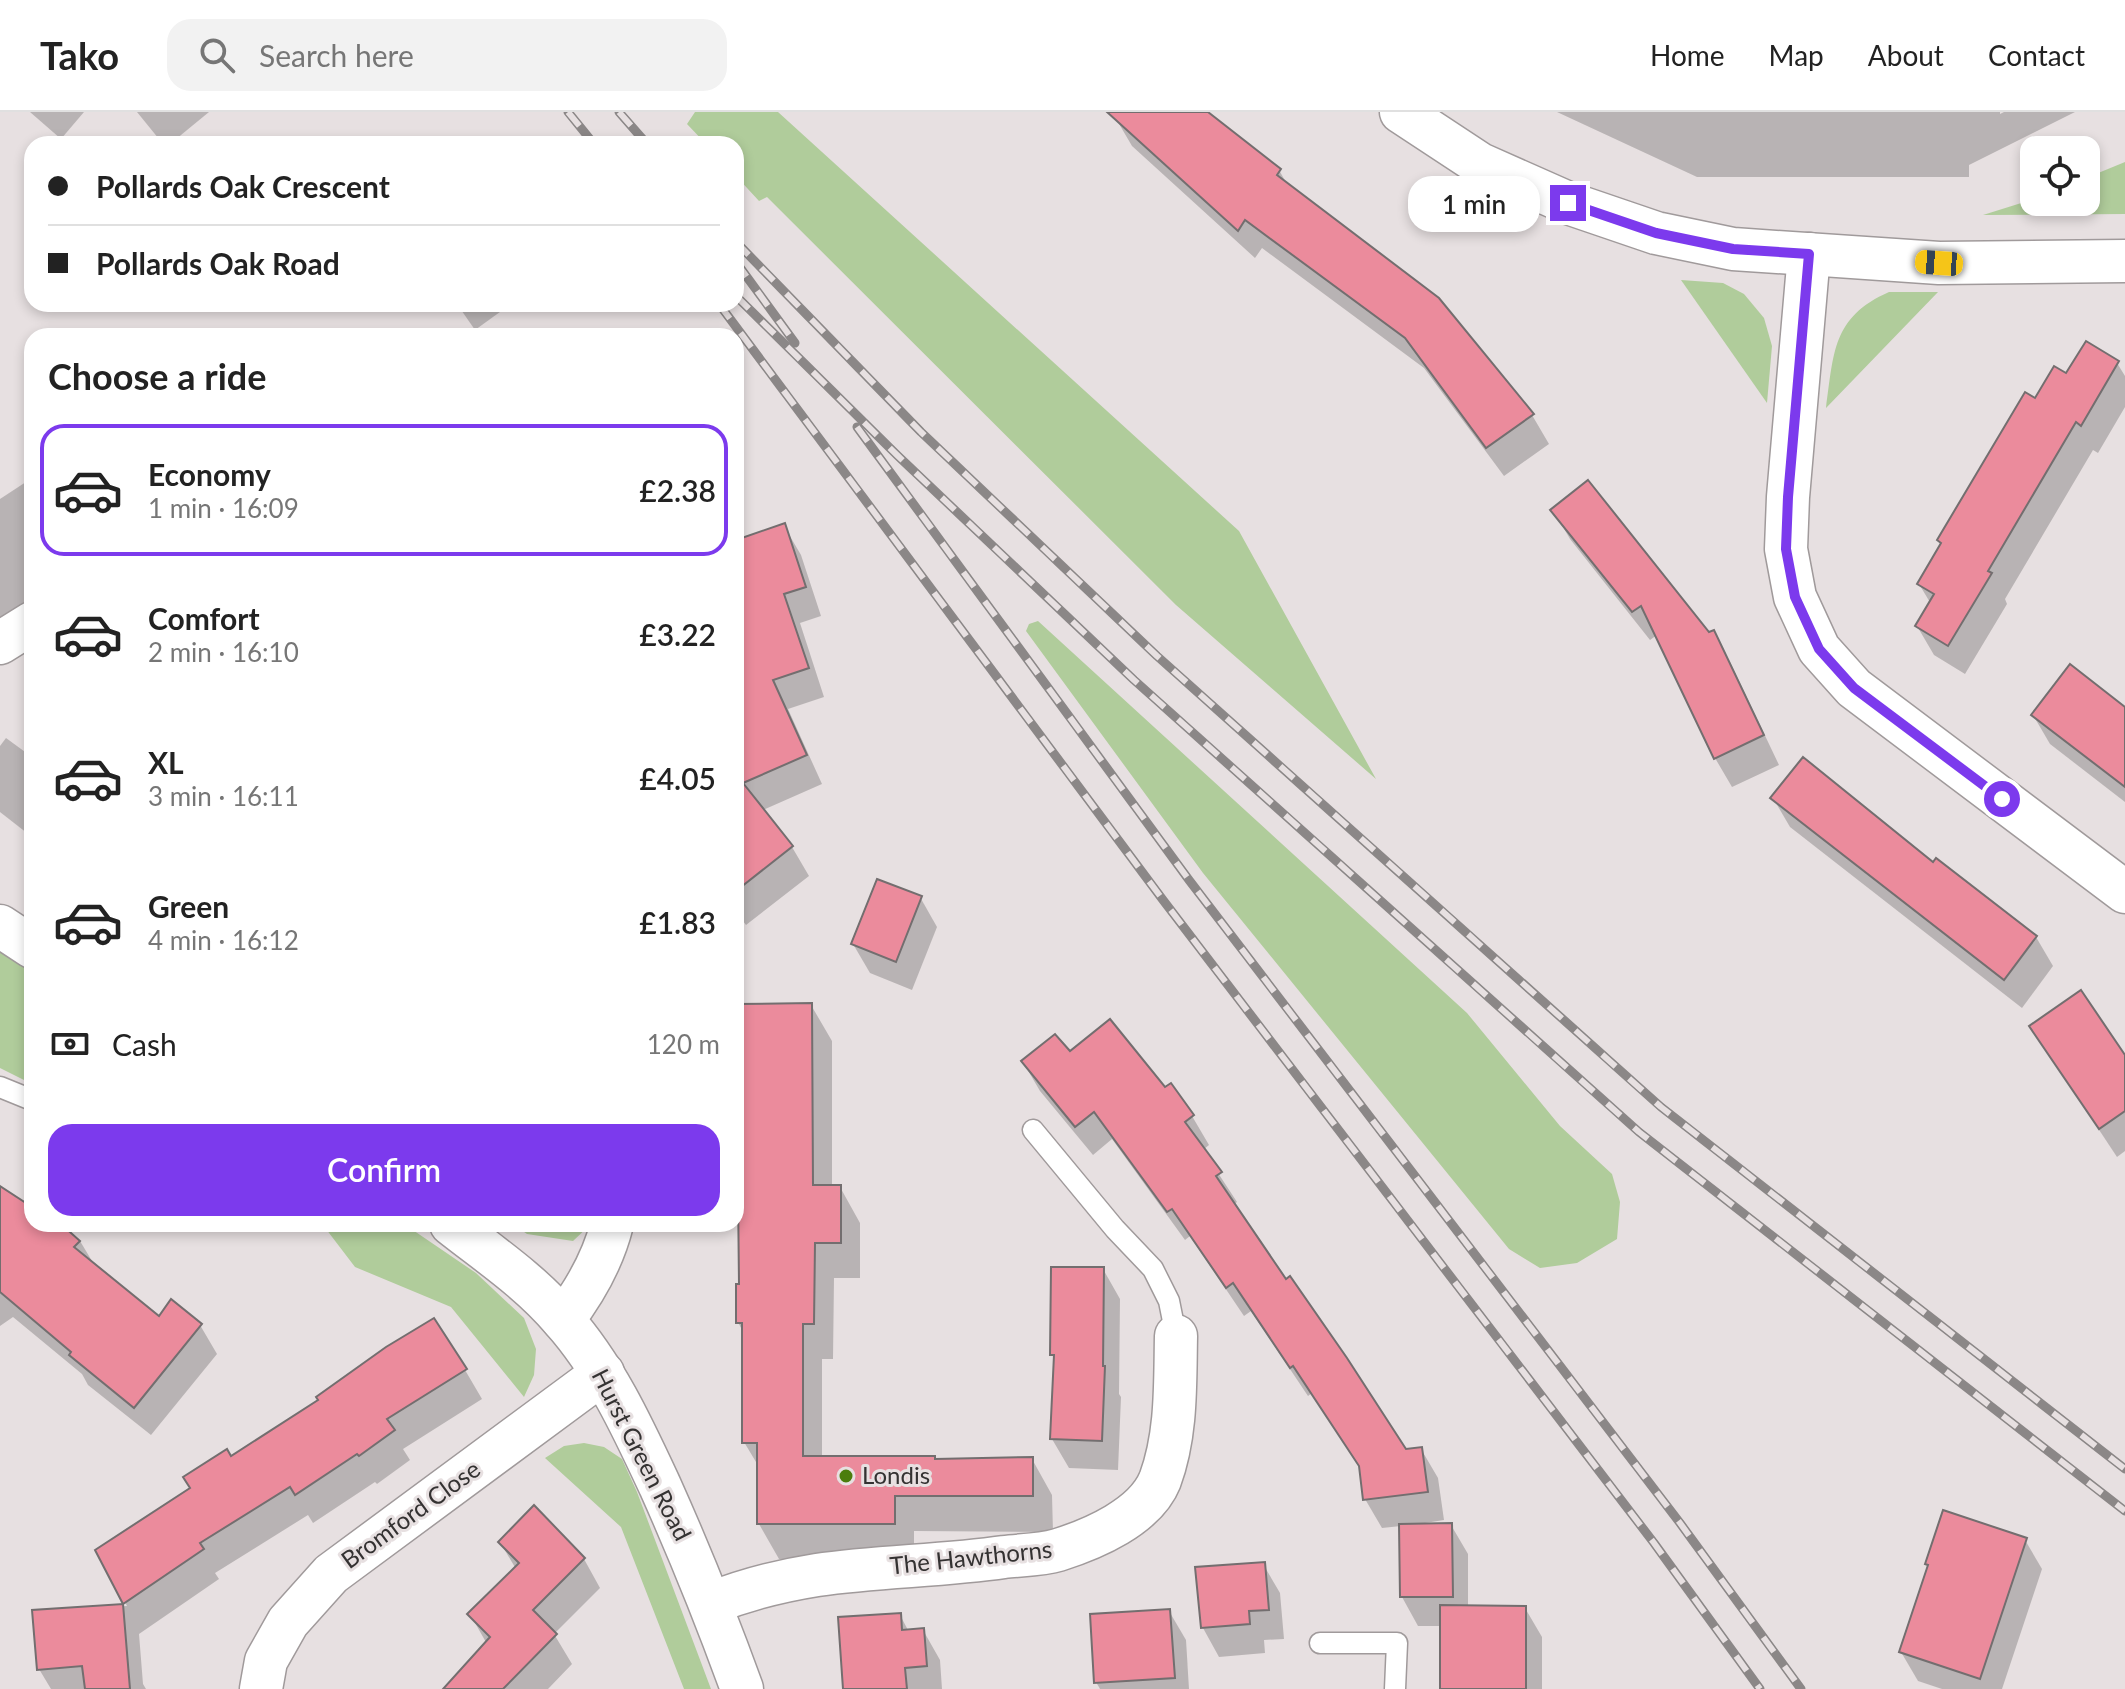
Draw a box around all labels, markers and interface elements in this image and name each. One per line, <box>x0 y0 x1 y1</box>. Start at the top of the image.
search box <box>167 19 727 91</box>
text: Tako <box>40 32 119 78</box>
icon: search <box>195 33 239 77</box>
text: Search here <box>259 37 414 73</box>
text: Home <box>1650 38 1725 72</box>
text: Map <box>1769 38 1824 72</box>
text: About <box>1868 38 1944 72</box>
text: Contact <box>1988 38 2085 72</box>
map controls <box>2020 136 2100 216</box>
button: locate <box>2020 136 2100 216</box>
text: Pollards Oak Crescent <box>96 168 390 204</box>
callout: 1 min <box>1408 175 1540 231</box>
route end <box>1550 185 1586 221</box>
text: 1 min <box>1442 188 1506 220</box>
text: Pollards Oak Road <box>96 245 340 281</box>
car <box>1914 249 1964 277</box>
text: Choose a ride <box>48 354 267 398</box>
icon: car <box>52 454 124 526</box>
text: Economy <box>148 456 271 492</box>
text: £2.38 <box>639 472 716 508</box>
text: 1 min · 16:09 <box>148 492 299 524</box>
icon: car <box>52 598 124 670</box>
text: Comfort <box>148 600 260 636</box>
text: £3.22 <box>639 616 716 652</box>
text: 2 min · 16:10 <box>148 636 299 668</box>
icon: car <box>52 742 124 814</box>
text: XL <box>148 744 184 780</box>
text: £4.05 <box>639 760 716 796</box>
text: 3 min · 16:11 <box>148 780 299 812</box>
route start <box>1984 781 2020 817</box>
icon: car <box>52 886 124 958</box>
text: Green <box>148 888 229 924</box>
text: £1.83 <box>639 904 716 940</box>
text: 4 min · 16:12 <box>148 924 299 956</box>
icon: cash <box>48 1022 92 1066</box>
text: Cash <box>112 1026 177 1062</box>
text: 120 m <box>647 1028 720 1060</box>
button: Confirm <box>48 1124 720 1216</box>
street label: Hurst Green Road <box>587 1364 698 1545</box>
street label: Bromford Close <box>335 1454 485 1574</box>
place label: Londis <box>862 1460 930 1489</box>
marker: Londis <box>837 1467 855 1485</box>
street label: The Hawthorns <box>888 1534 1053 1579</box>

